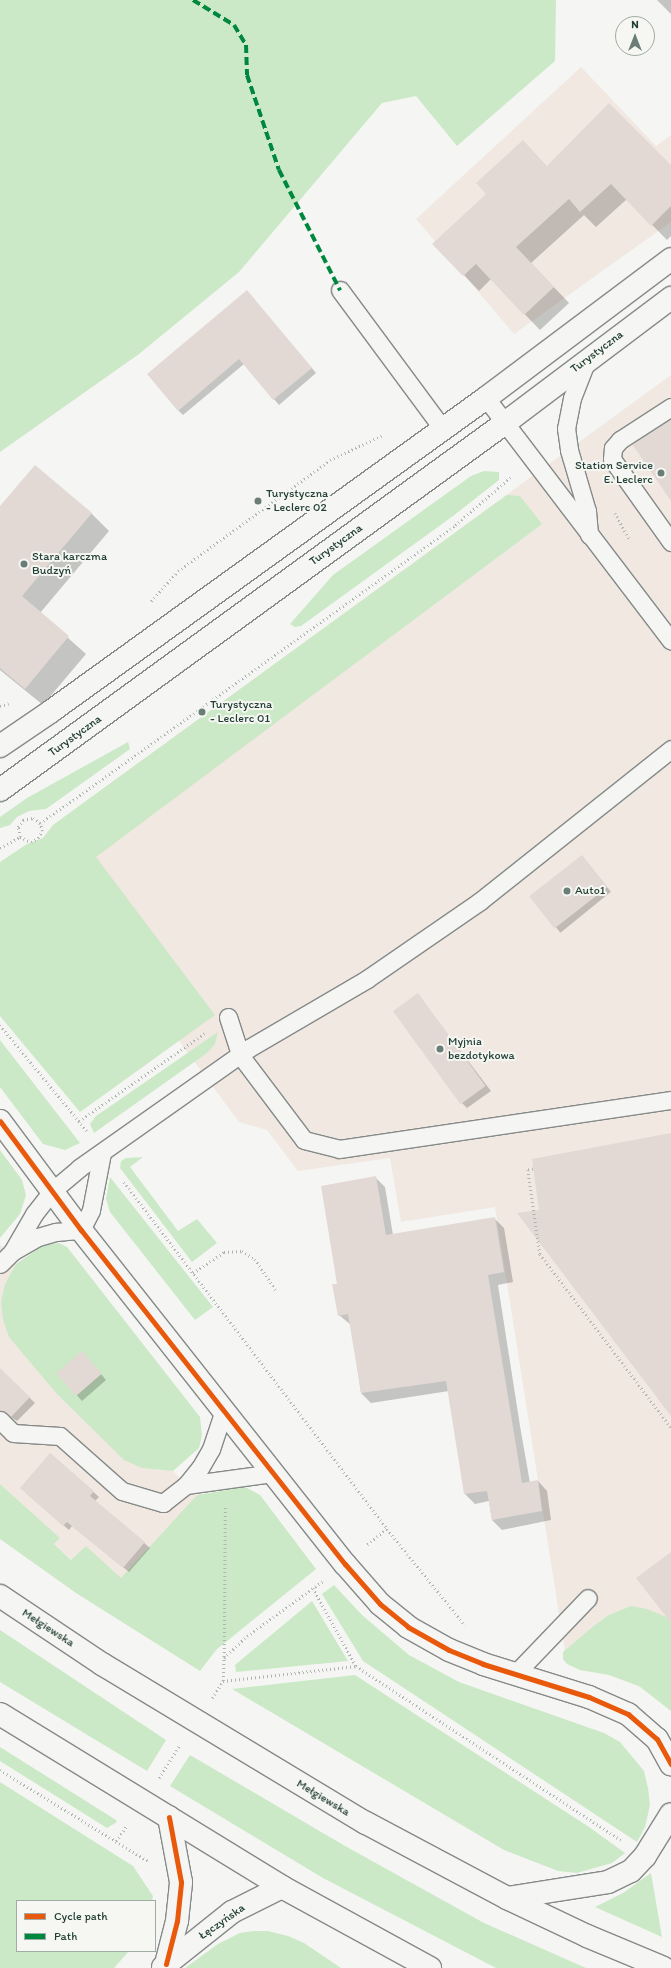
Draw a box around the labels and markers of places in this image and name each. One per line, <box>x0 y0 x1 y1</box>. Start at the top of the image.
place label: Station Service E. Leclerc <box>575 459 653 487</box>
marker: Station Service E. Leclerc <box>656 468 666 478</box>
place label: Turystyczna - Leclerc 02 <box>266 487 328 515</box>
marker: Turystyczna - Leclerc 02 <box>253 496 263 506</box>
place label: Stara karczma Budzyń <box>32 550 106 578</box>
marker: Stara karczma Budzyń <box>19 559 29 569</box>
place label: Turystyczna - Leclerc 01 <box>210 698 272 726</box>
marker: Turystyczna - Leclerc 01 <box>197 707 207 717</box>
place label: Auto1 <box>575 884 605 898</box>
marker: Auto1 <box>562 886 572 896</box>
place label: Myjnia bezdotykowa <box>448 1035 515 1063</box>
marker: Myjnia bezdotykowa <box>435 1044 445 1054</box>

